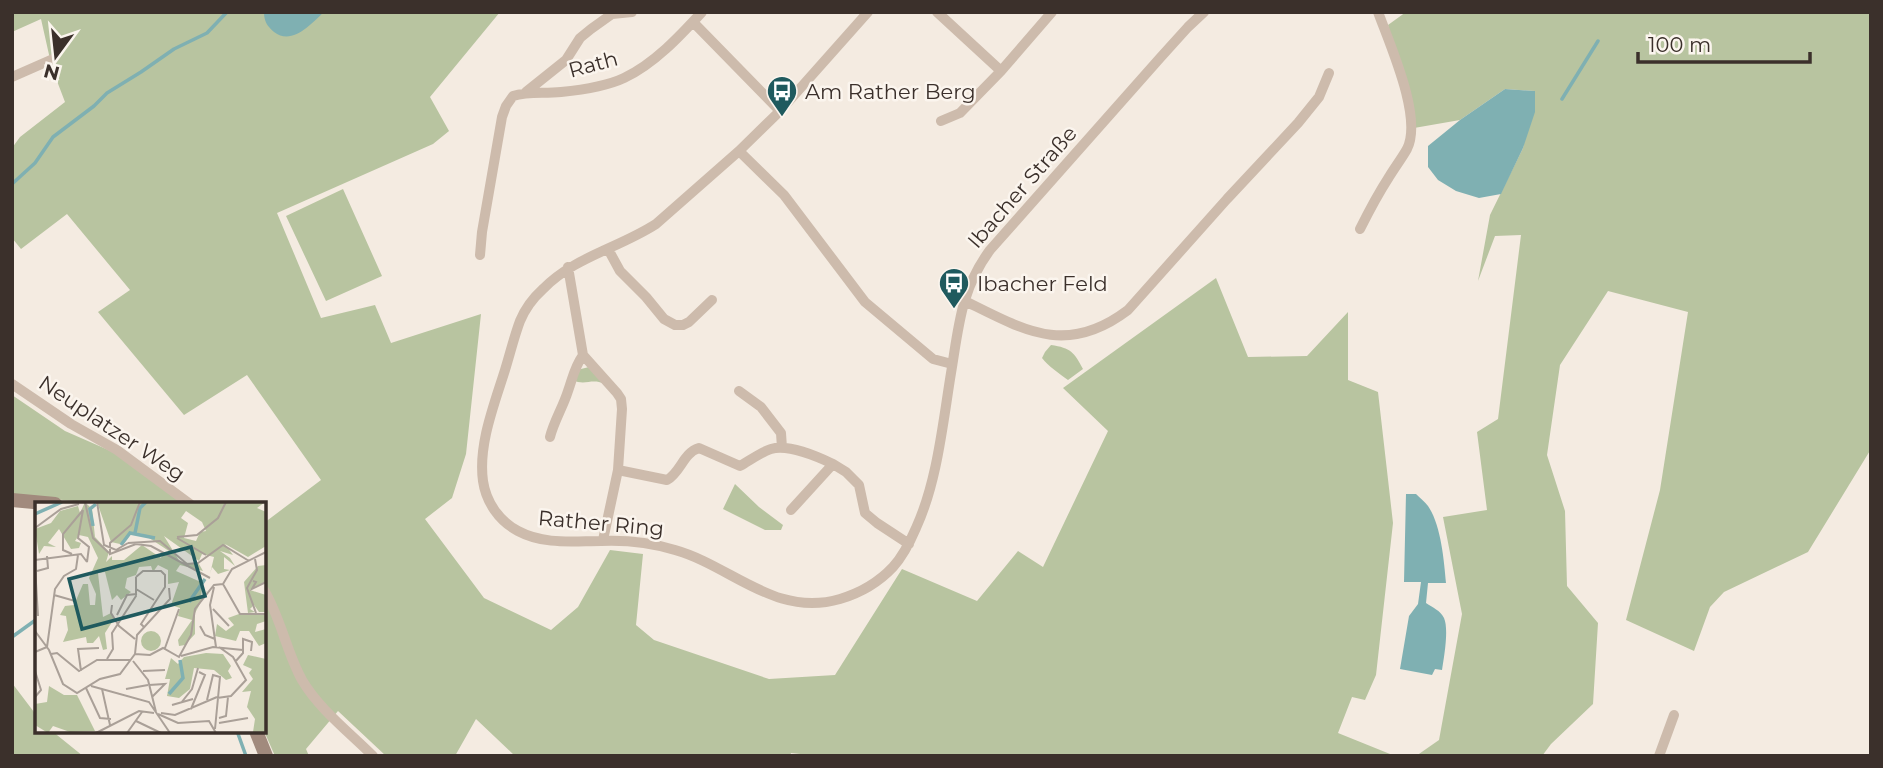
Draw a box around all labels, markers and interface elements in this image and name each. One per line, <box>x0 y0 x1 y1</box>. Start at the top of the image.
north arrow <box>21 21 91 91</box>
scale bar <box>1638 21 1810 65</box>
text: 100 m <box>1648 32 1711 57</box>
street label: Rath <box>566 45 620 83</box>
text: N <box>41 59 62 85</box>
bus stop icon: Am Rather Berg <box>765 74 799 118</box>
place label: Am Rather Berg <box>805 79 976 104</box>
street label: Ibacher Straße <box>962 121 1082 253</box>
bus stop icon: Ibacher Feld <box>937 266 971 310</box>
place label: Ibacher Feld <box>977 271 1108 296</box>
street label: Neuplatzer Weg <box>34 370 190 486</box>
inset map <box>35 502 266 733</box>
street label: Rather Ring <box>537 505 665 541</box>

